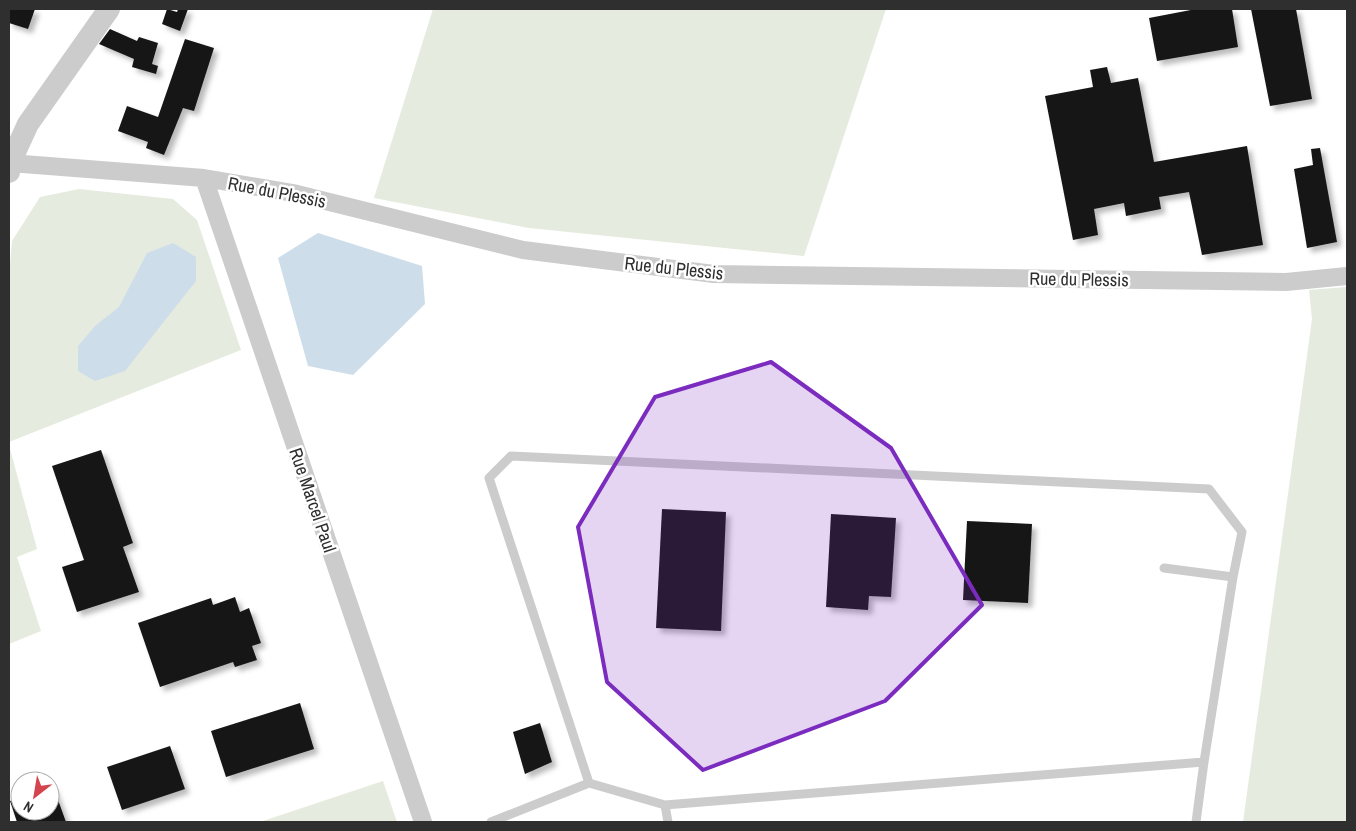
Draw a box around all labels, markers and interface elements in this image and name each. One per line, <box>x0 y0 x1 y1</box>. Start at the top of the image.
street label: Rue du Plessis <box>226 170 328 214</box>
street label: Rue du Plessis <box>623 250 725 286</box>
street label: Rue du Plessis <box>1029 266 1129 292</box>
street label: Rue Marcel Paul <box>283 444 343 556</box>
north arrow <box>10 771 60 821</box>
text: N <box>20 797 36 817</box>

